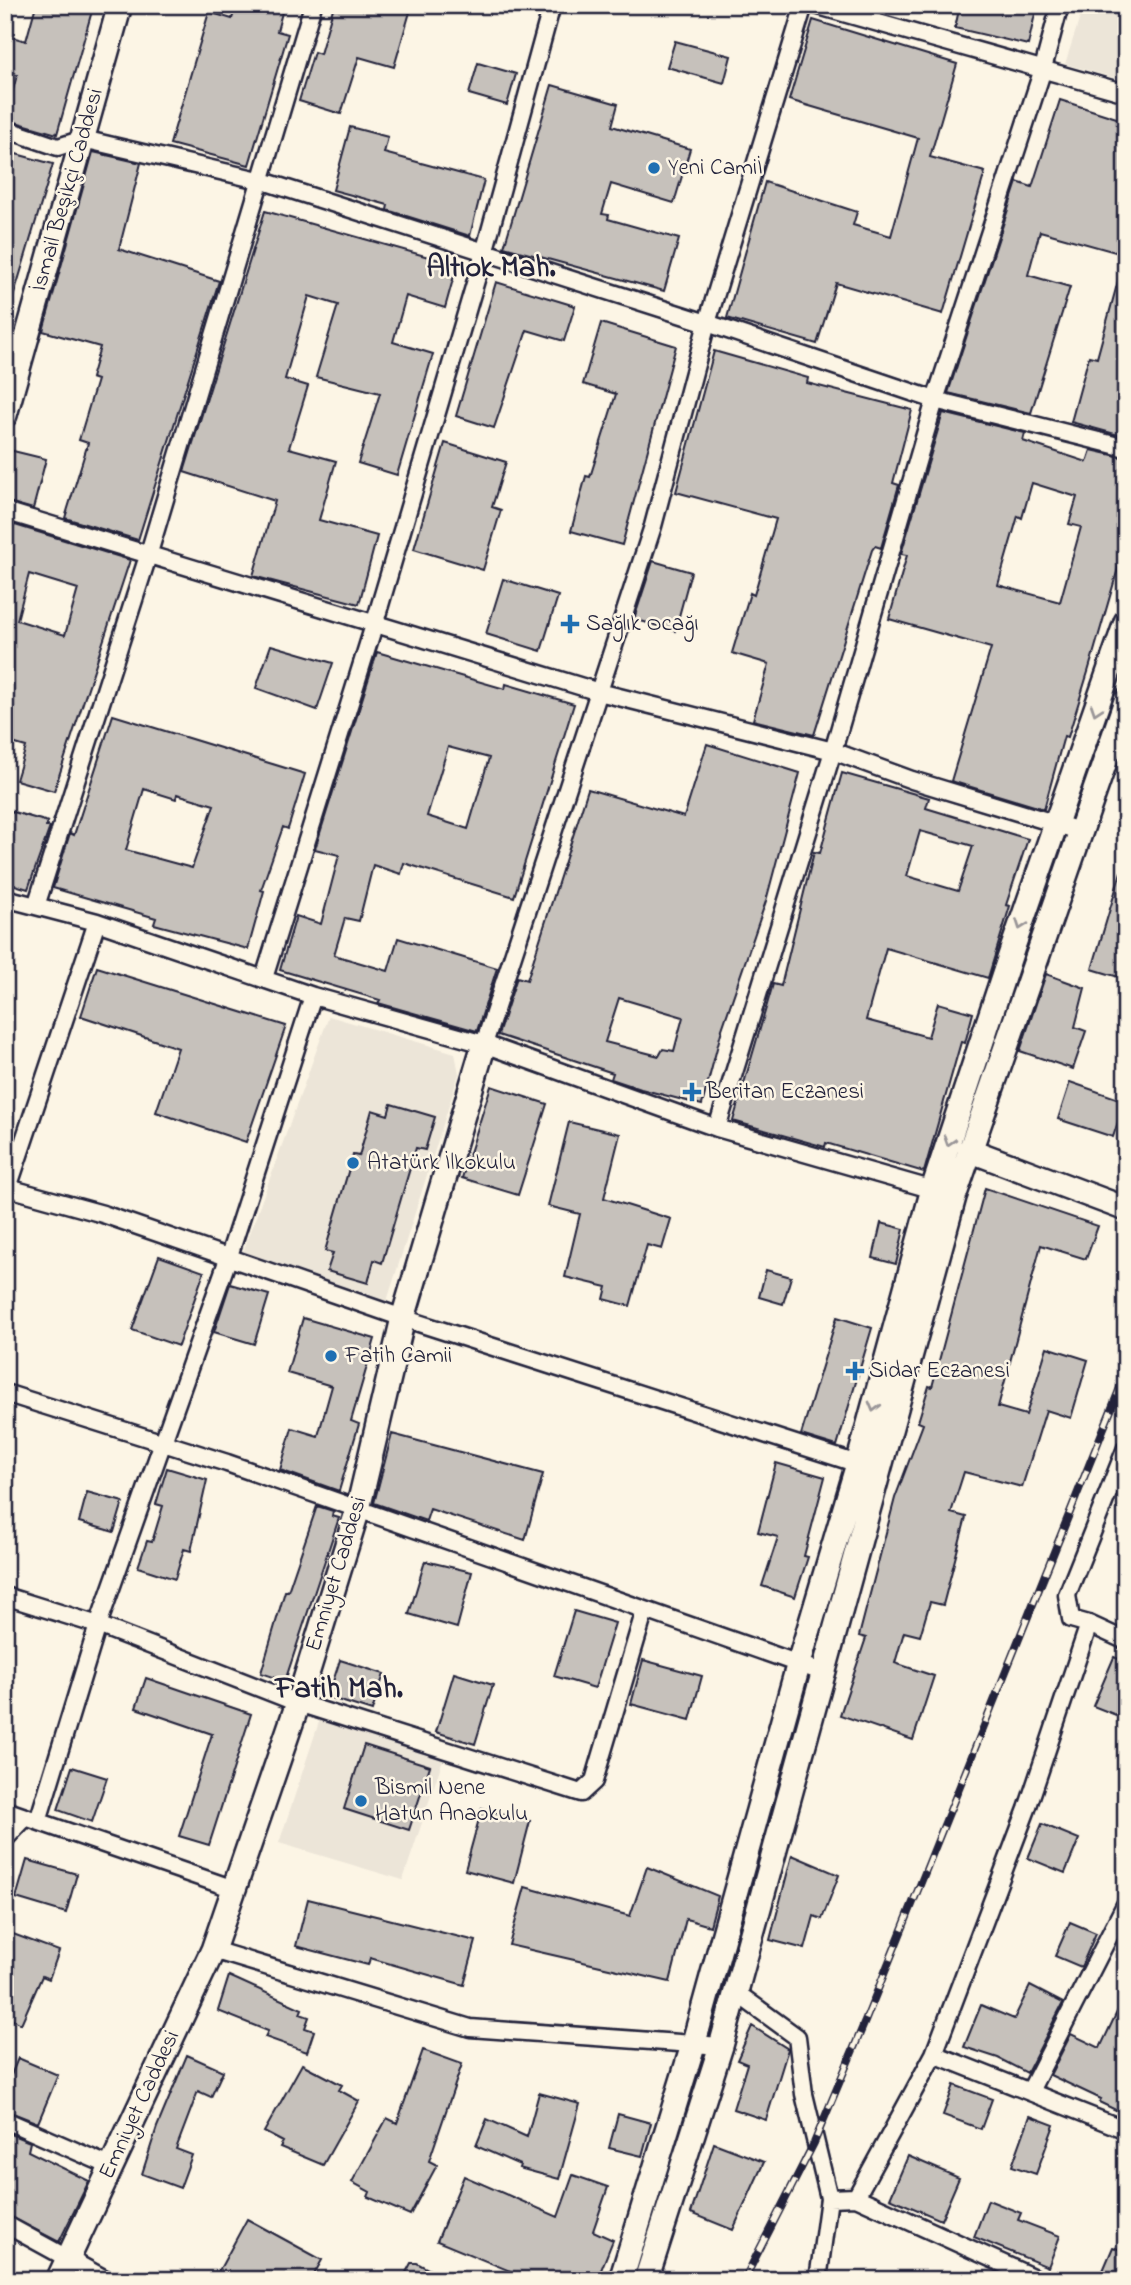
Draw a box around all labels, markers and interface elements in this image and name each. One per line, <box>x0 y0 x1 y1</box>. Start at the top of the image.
street label: İsmail Beşikçi Caddesi <box>23 85 113 295</box>
place label: Yeni Camiİ <box>668 152 763 185</box>
marker: Yeni Camiİ <box>646 160 662 176</box>
district label: Altıok Mah. <box>426 247 556 291</box>
place label: Sağlık Ocağı <box>586 608 699 642</box>
marker: Sağlık Ocağı <box>560 614 580 634</box>
one-way arrow <box>1090 703 1104 716</box>
one-way arrow <box>1015 918 1029 930</box>
place label: Beritan Eczanesi <box>705 1076 864 1109</box>
marker: Beritan Eczanesi <box>684 1084 700 1100</box>
one-way arrow <box>943 1134 957 1146</box>
place label: Atatürk İlkokulu <box>367 1147 516 1180</box>
marker: Atatürk İlkokulu <box>345 1155 361 1171</box>
place label: Fatih Camii <box>344 1340 452 1373</box>
marker: Fatih Camii <box>323 1348 339 1364</box>
place label: Sidar Eczanesi <box>869 1355 1010 1388</box>
marker: Sidar Eczanesi <box>847 1363 863 1379</box>
one-way arrow <box>868 1401 882 1413</box>
street label: Emniyet Caddesi <box>298 1492 378 1656</box>
district label: Fatih Mah. <box>273 1668 403 1712</box>
place label: Bismil Nene Hatun Anaokulu <box>374 1772 528 1831</box>
marker: Bismil Nene Hatun Anaokulu <box>353 1793 369 1809</box>
street label: Emniyet Caddesi <box>91 2025 191 2186</box>

